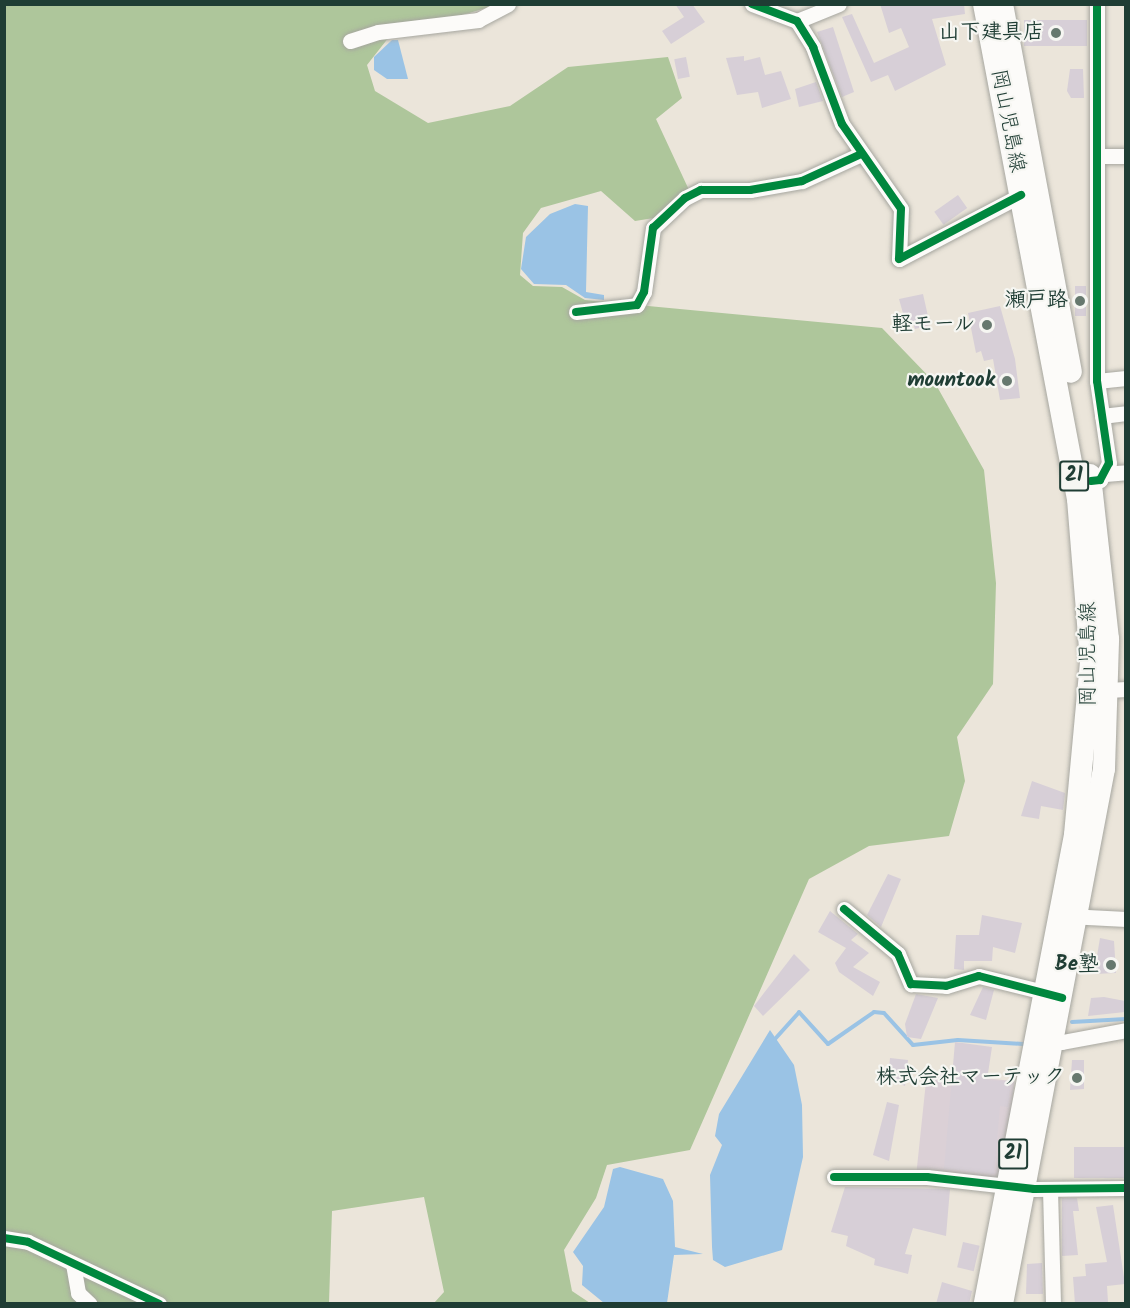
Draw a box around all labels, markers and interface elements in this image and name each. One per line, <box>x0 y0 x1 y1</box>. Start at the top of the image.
place label: 山下建具店 <box>939 20 1044 46</box>
marker: 山下建具店 <box>1049 26 1063 40</box>
street label: 岡山児島線 <box>985 67 1029 175</box>
place label: 瀬戸路 <box>1005 288 1068 314</box>
marker: 瀬戸路 <box>1073 294 1087 308</box>
place label: 軽モール <box>891 312 975 338</box>
marker: 軽モール <box>980 318 994 332</box>
place label: mountook <box>907 368 995 394</box>
marker: mountook <box>1000 374 1014 388</box>
road number: 21 <box>1059 459 1089 493</box>
street label: 岡山児島線 <box>1076 602 1102 706</box>
place label: Be塾 <box>1055 952 1099 978</box>
marker: Be塾 <box>1104 958 1118 972</box>
place label: 株式会社マーテック <box>876 1065 1065 1091</box>
marker: 株式会社マーテック <box>1070 1071 1084 1085</box>
road number: 21 <box>998 1137 1028 1171</box>

